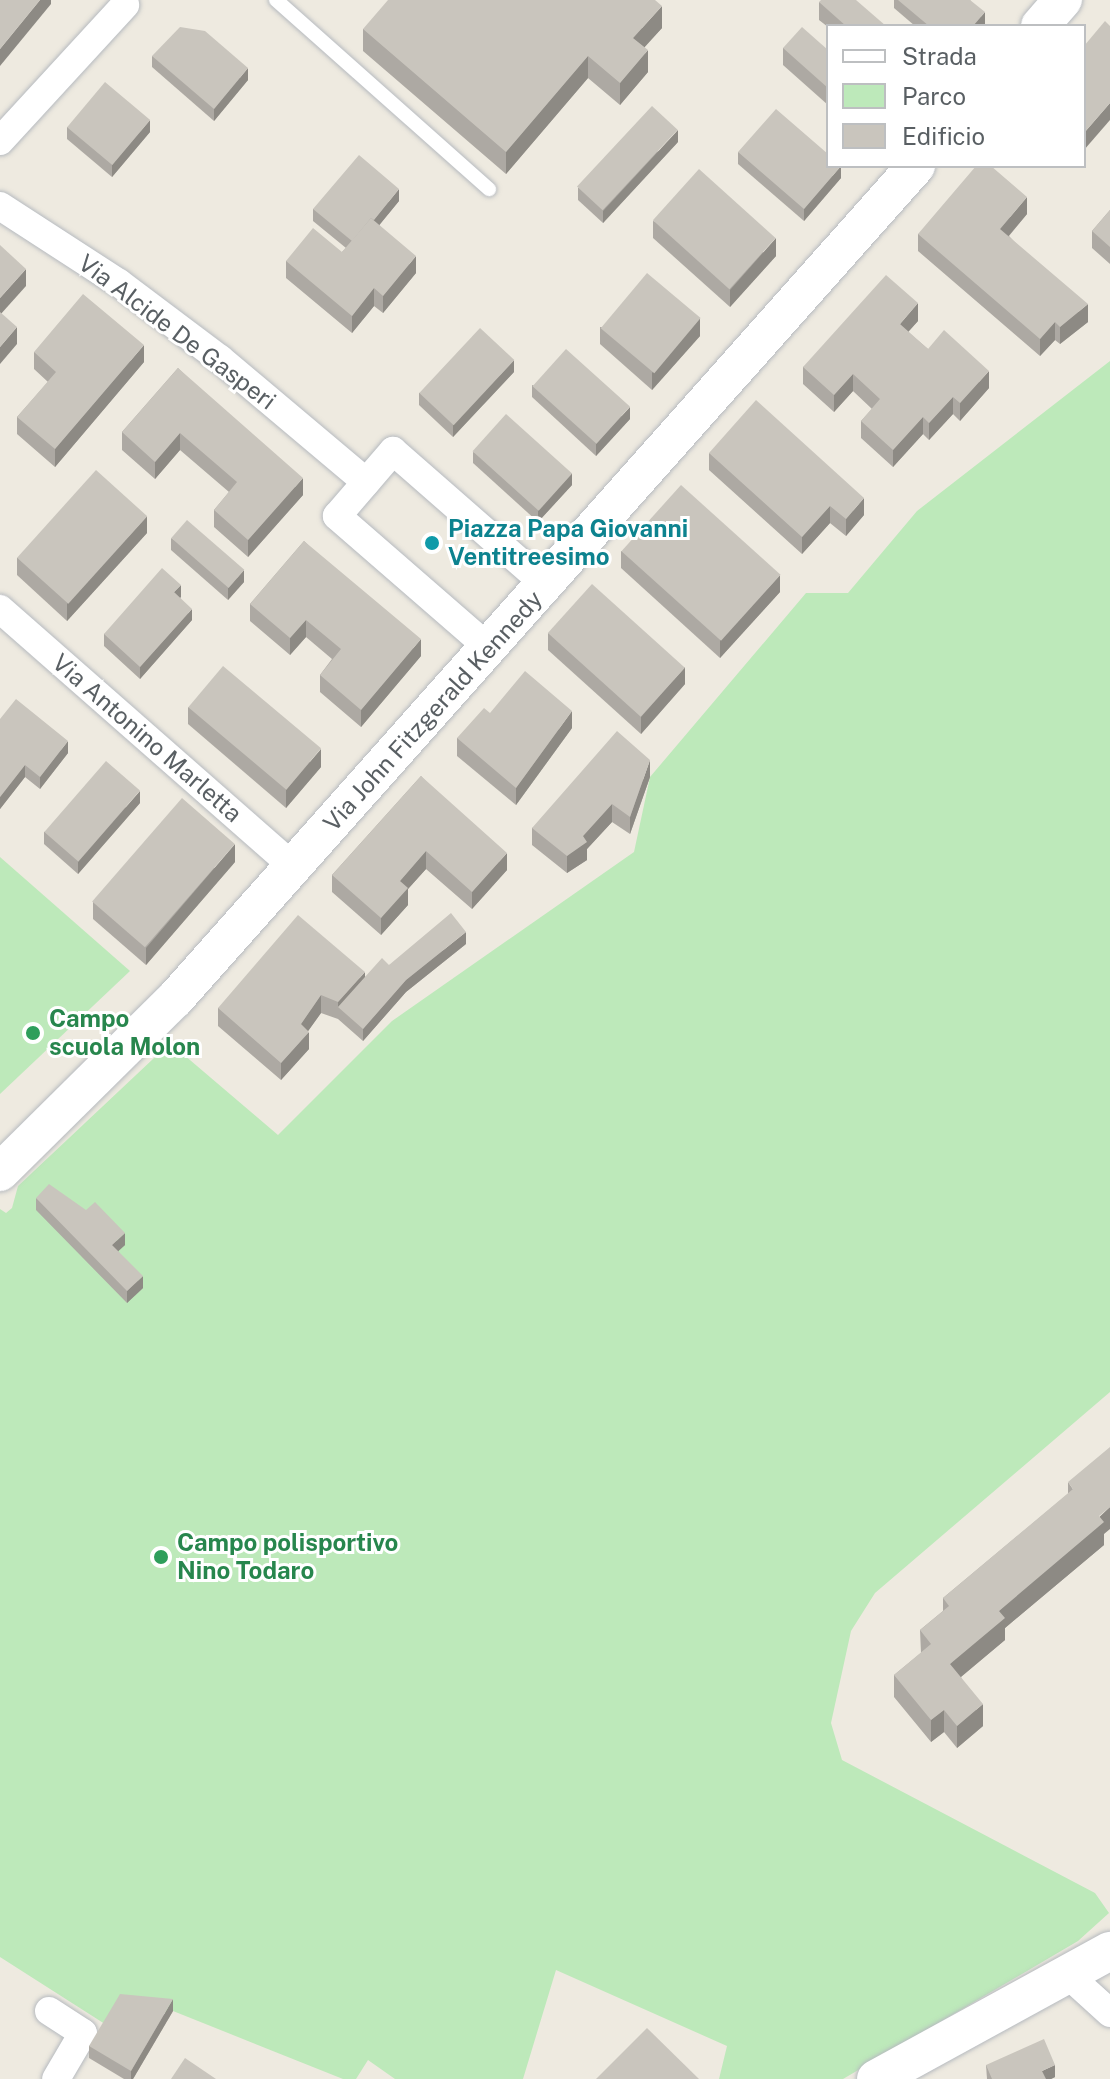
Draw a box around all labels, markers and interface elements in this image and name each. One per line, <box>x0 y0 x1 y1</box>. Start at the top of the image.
legend <box>826 24 1086 168</box>
text: Strada <box>902 42 977 70</box>
text: Parco <box>902 82 966 110</box>
text: Edificio <box>902 122 985 150</box>
street label: Via Alcide De Gasperi <box>73 248 281 416</box>
place label: Piazza Papa Giovanni Ventitreesimo <box>448 515 688 571</box>
marker: Piazza Papa Giovanni Ventitreesimo <box>423 534 441 552</box>
street label: Via John Fitzgerald Kennedy <box>317 585 549 837</box>
street label: Via Antonino Marletta <box>46 648 248 828</box>
place label: Campo scuola Molon <box>49 1005 200 1061</box>
marker: Campo scuola Molon <box>24 1024 42 1042</box>
place label: Campo polisportivo Nino Todaro <box>177 1529 398 1585</box>
marker: Campo polisportivo Nino Todaro <box>152 1548 170 1566</box>

